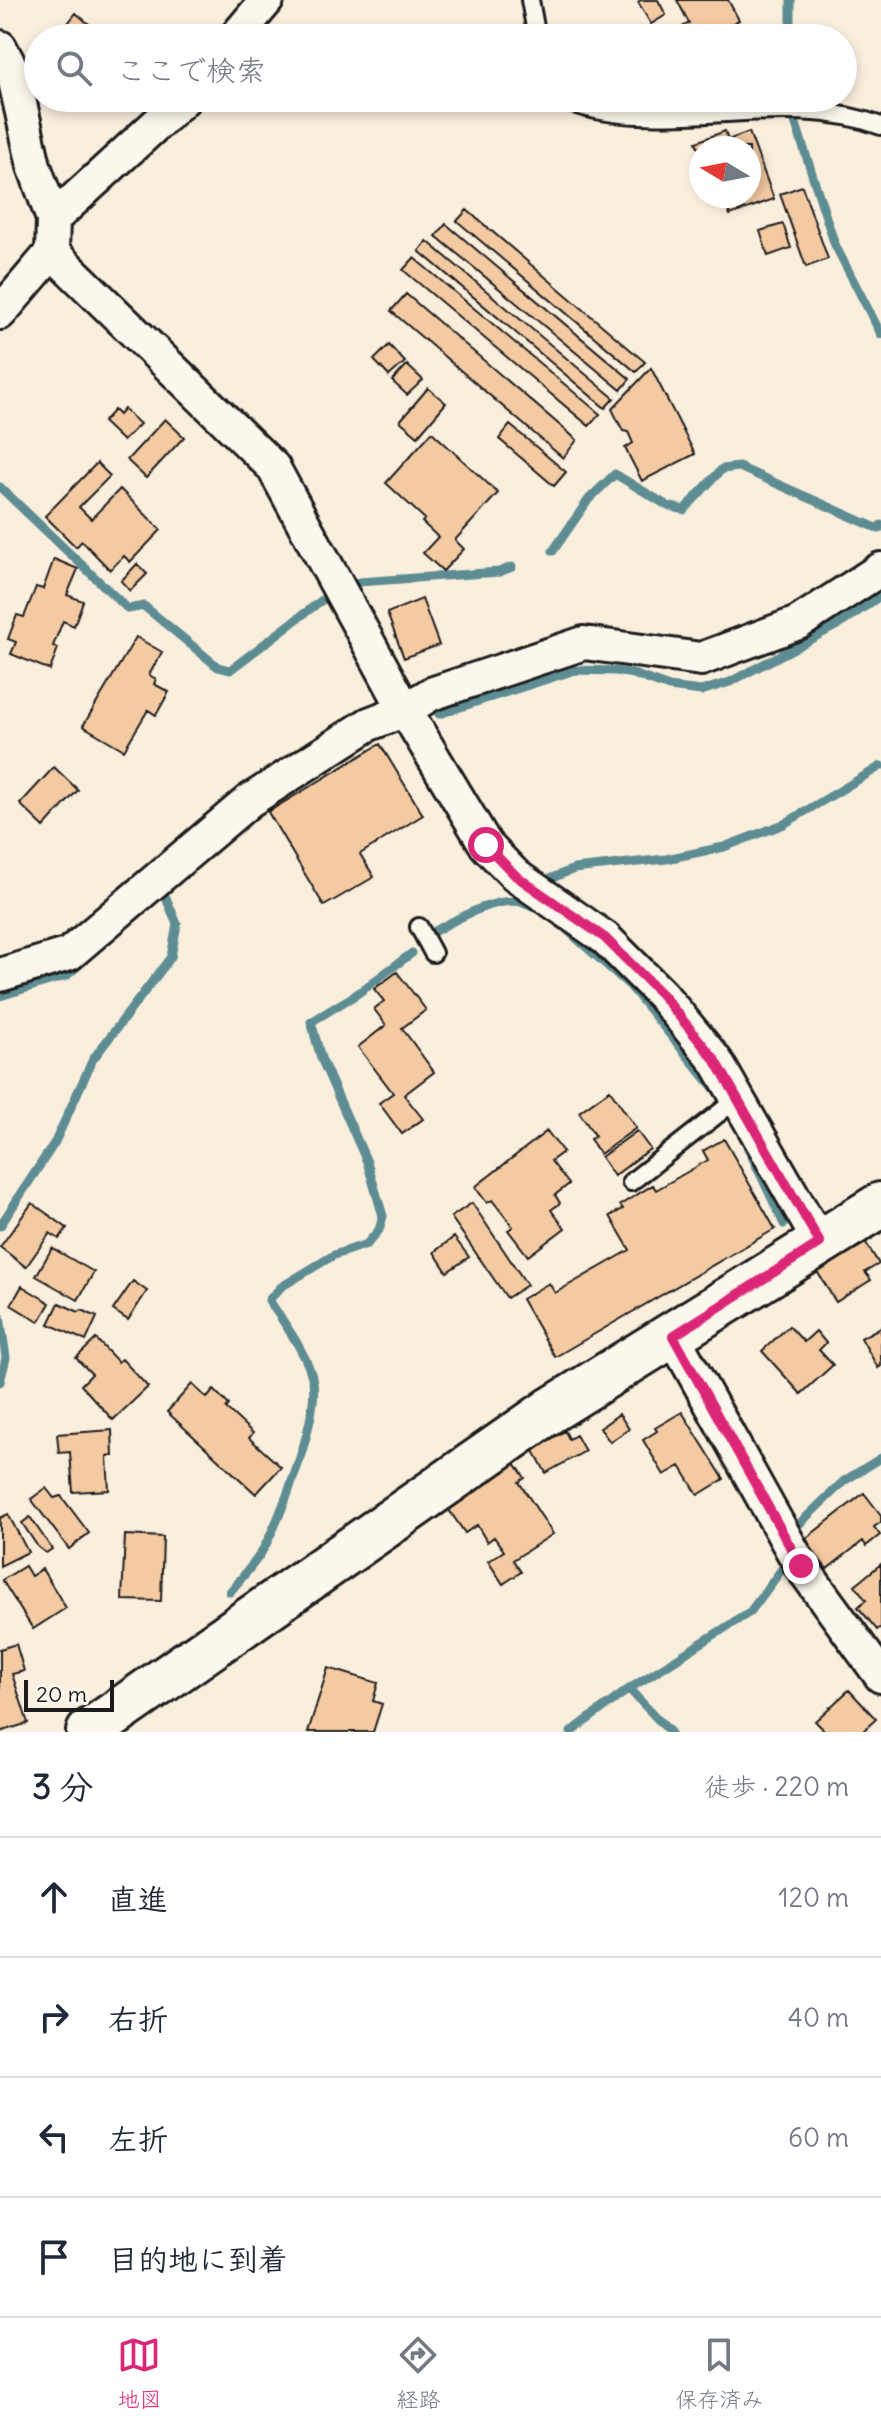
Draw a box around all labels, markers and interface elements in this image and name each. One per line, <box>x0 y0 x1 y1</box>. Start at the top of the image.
search box <box>24 24 857 112</box>
icon: search <box>52 46 96 90</box>
text: ここで検索 <box>116 51 266 89</box>
north arrow <box>689 136 761 208</box>
route start <box>468 827 504 863</box>
route end <box>783 1548 819 1584</box>
scale bar <box>24 1676 114 1712</box>
text: 20 m <box>36 1680 87 1708</box>
text: 3 分 <box>32 1765 93 1808</box>
text: 徒歩 · 220 m <box>704 1770 849 1803</box>
icon: ahead <box>32 1875 76 1919</box>
text: 直進 <box>108 1880 168 1918</box>
text: 120 m <box>778 1881 849 1914</box>
icon: right <box>32 1995 76 2039</box>
text: 右折 <box>108 2000 168 2038</box>
text: 40 m <box>788 2001 849 2034</box>
icon: left <box>32 2115 76 2159</box>
text: 左折 <box>108 2120 168 2158</box>
text: 60 m <box>788 2121 849 2154</box>
icon: arrive <box>32 2235 76 2279</box>
text: 目的地に到着 <box>108 2240 288 2278</box>
tab: 地図 <box>117 2333 162 2413</box>
tab: 経路 <box>396 2333 441 2413</box>
tab: 保存済み <box>675 2333 764 2413</box>

